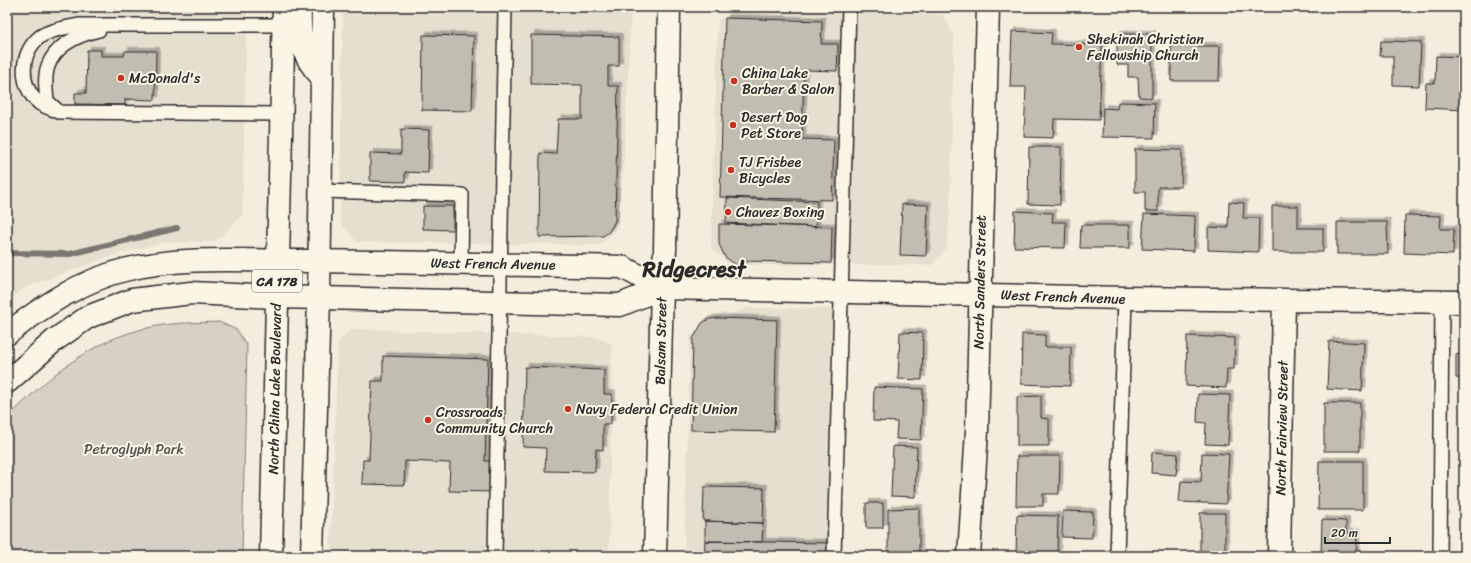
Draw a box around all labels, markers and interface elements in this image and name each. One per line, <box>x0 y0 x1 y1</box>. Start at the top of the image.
place label: Shekinah Christian Fellowship Church <box>1087 27 1204 68</box>
marker: Shekinah Christian Fellowship Church <box>1074 42 1084 52</box>
place label: China Lake Barber & Salon <box>742 61 835 102</box>
place label: McDonald's <box>129 66 201 91</box>
marker: McDonald's <box>116 73 126 83</box>
marker: China Lake Barber & Salon <box>729 76 739 86</box>
place label: Desert Dog Pet Store <box>741 105 808 146</box>
marker: Desert Dog Pet Store <box>728 120 738 130</box>
place label: TJ Frisbee Bicycles <box>739 150 801 191</box>
marker: TJ Frisbee Bicycles <box>726 165 736 175</box>
place label: Chavez Boxing <box>736 200 825 225</box>
marker: Chavez Boxing <box>723 207 733 217</box>
street label: North Sanders Street <box>966 215 994 349</box>
street label: West French Avenue <box>430 250 556 278</box>
district label: Ridgecrest <box>641 250 747 289</box>
road number: CA 178 <box>252 270 302 292</box>
street label: West French Avenue <box>1000 282 1126 312</box>
street label: Balsam Street <box>648 295 674 385</box>
street label: North China Lake Boulevard <box>261 302 289 475</box>
street label: North Fairview Street <box>1268 359 1296 496</box>
place label: Navy Federal Credit Union <box>576 397 738 422</box>
place label: Crossroads Community Church <box>436 400 553 441</box>
marker: Navy Federal Credit Union <box>563 404 573 414</box>
marker: Crossroads Community Church <box>423 415 433 425</box>
park label: Petroglyph Park <box>84 437 184 462</box>
scale bar <box>1325 519 1390 545</box>
text: 20 m <box>1331 522 1358 544</box>

